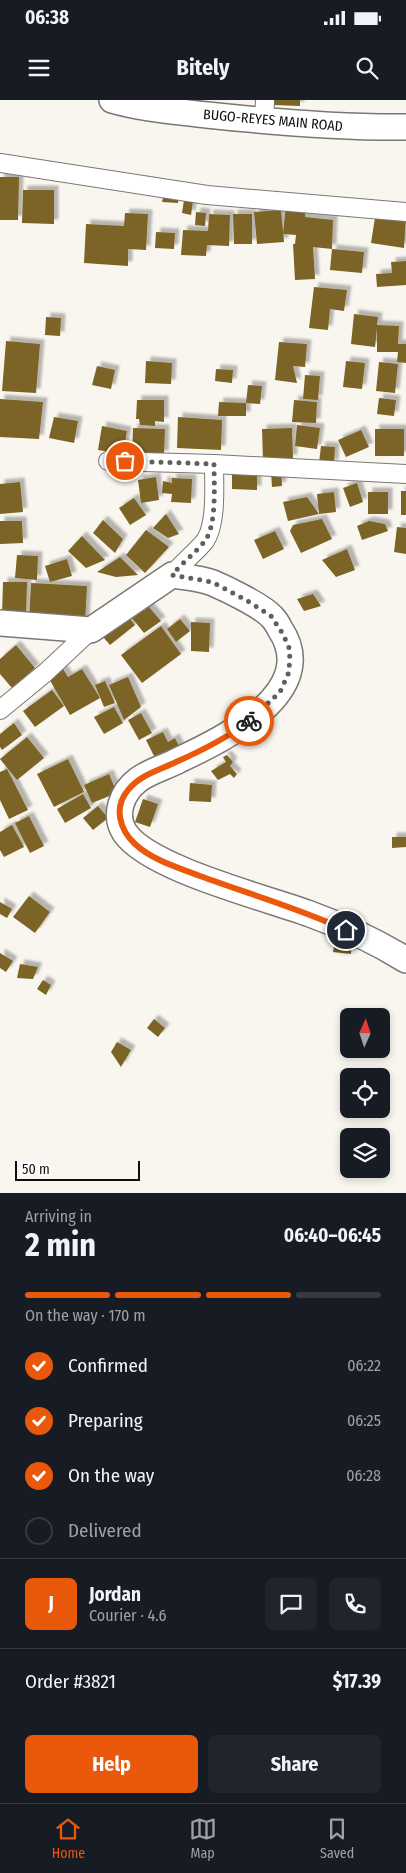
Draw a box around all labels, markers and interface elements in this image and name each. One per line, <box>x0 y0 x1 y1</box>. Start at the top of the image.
text: 06:38 <box>25 6 69 29</box>
icon: menu <box>25 54 53 82</box>
text: Bitely <box>177 54 229 81</box>
icon: search <box>353 54 381 82</box>
street label: BUGO-REYES MAIN ROAD <box>202 106 343 135</box>
pin <box>104 440 146 482</box>
icon: bag <box>111 447 139 475</box>
courier <box>224 696 274 746</box>
icon: bike <box>235 707 263 735</box>
pin <box>325 909 367 951</box>
icon: home <box>332 916 360 944</box>
north arrow <box>340 1008 390 1058</box>
map controls <box>340 1008 390 1178</box>
button: locate <box>340 1068 390 1118</box>
button: layers <box>340 1128 390 1178</box>
scale bar <box>15 1158 140 1181</box>
text: 50 m <box>22 1161 50 1178</box>
text: Arriving in <box>25 1207 92 1226</box>
text: 06:40–06:45 <box>284 1224 381 1247</box>
text: 2 min <box>25 1226 96 1264</box>
text: On the way · 170 m <box>25 1306 145 1325</box>
icon: check <box>25 1352 53 1380</box>
text: Confirmed <box>68 1354 148 1377</box>
text: 06:22 <box>347 1356 381 1375</box>
icon: check <box>25 1407 53 1435</box>
text: Preparing <box>68 1409 143 1432</box>
text: 06:25 <box>347 1411 381 1430</box>
icon: check <box>25 1462 53 1490</box>
text: On the way <box>68 1464 154 1487</box>
text: 06:28 <box>346 1466 381 1485</box>
text: Delivered <box>68 1519 142 1542</box>
button: chat <box>265 1578 317 1630</box>
button: phone <box>329 1578 381 1630</box>
text: Jordan <box>89 1583 141 1606</box>
text: J <box>48 1592 54 1615</box>
text: Courier · 4.6 <box>89 1606 167 1625</box>
text: Order #3821 <box>25 1670 116 1693</box>
text: $17.39 <box>333 1670 381 1693</box>
button: Help <box>25 1735 198 1793</box>
button: Share <box>208 1735 381 1793</box>
tab: Home <box>52 1815 85 1862</box>
tab: Map <box>189 1815 217 1862</box>
tab: Saved <box>320 1815 354 1862</box>

